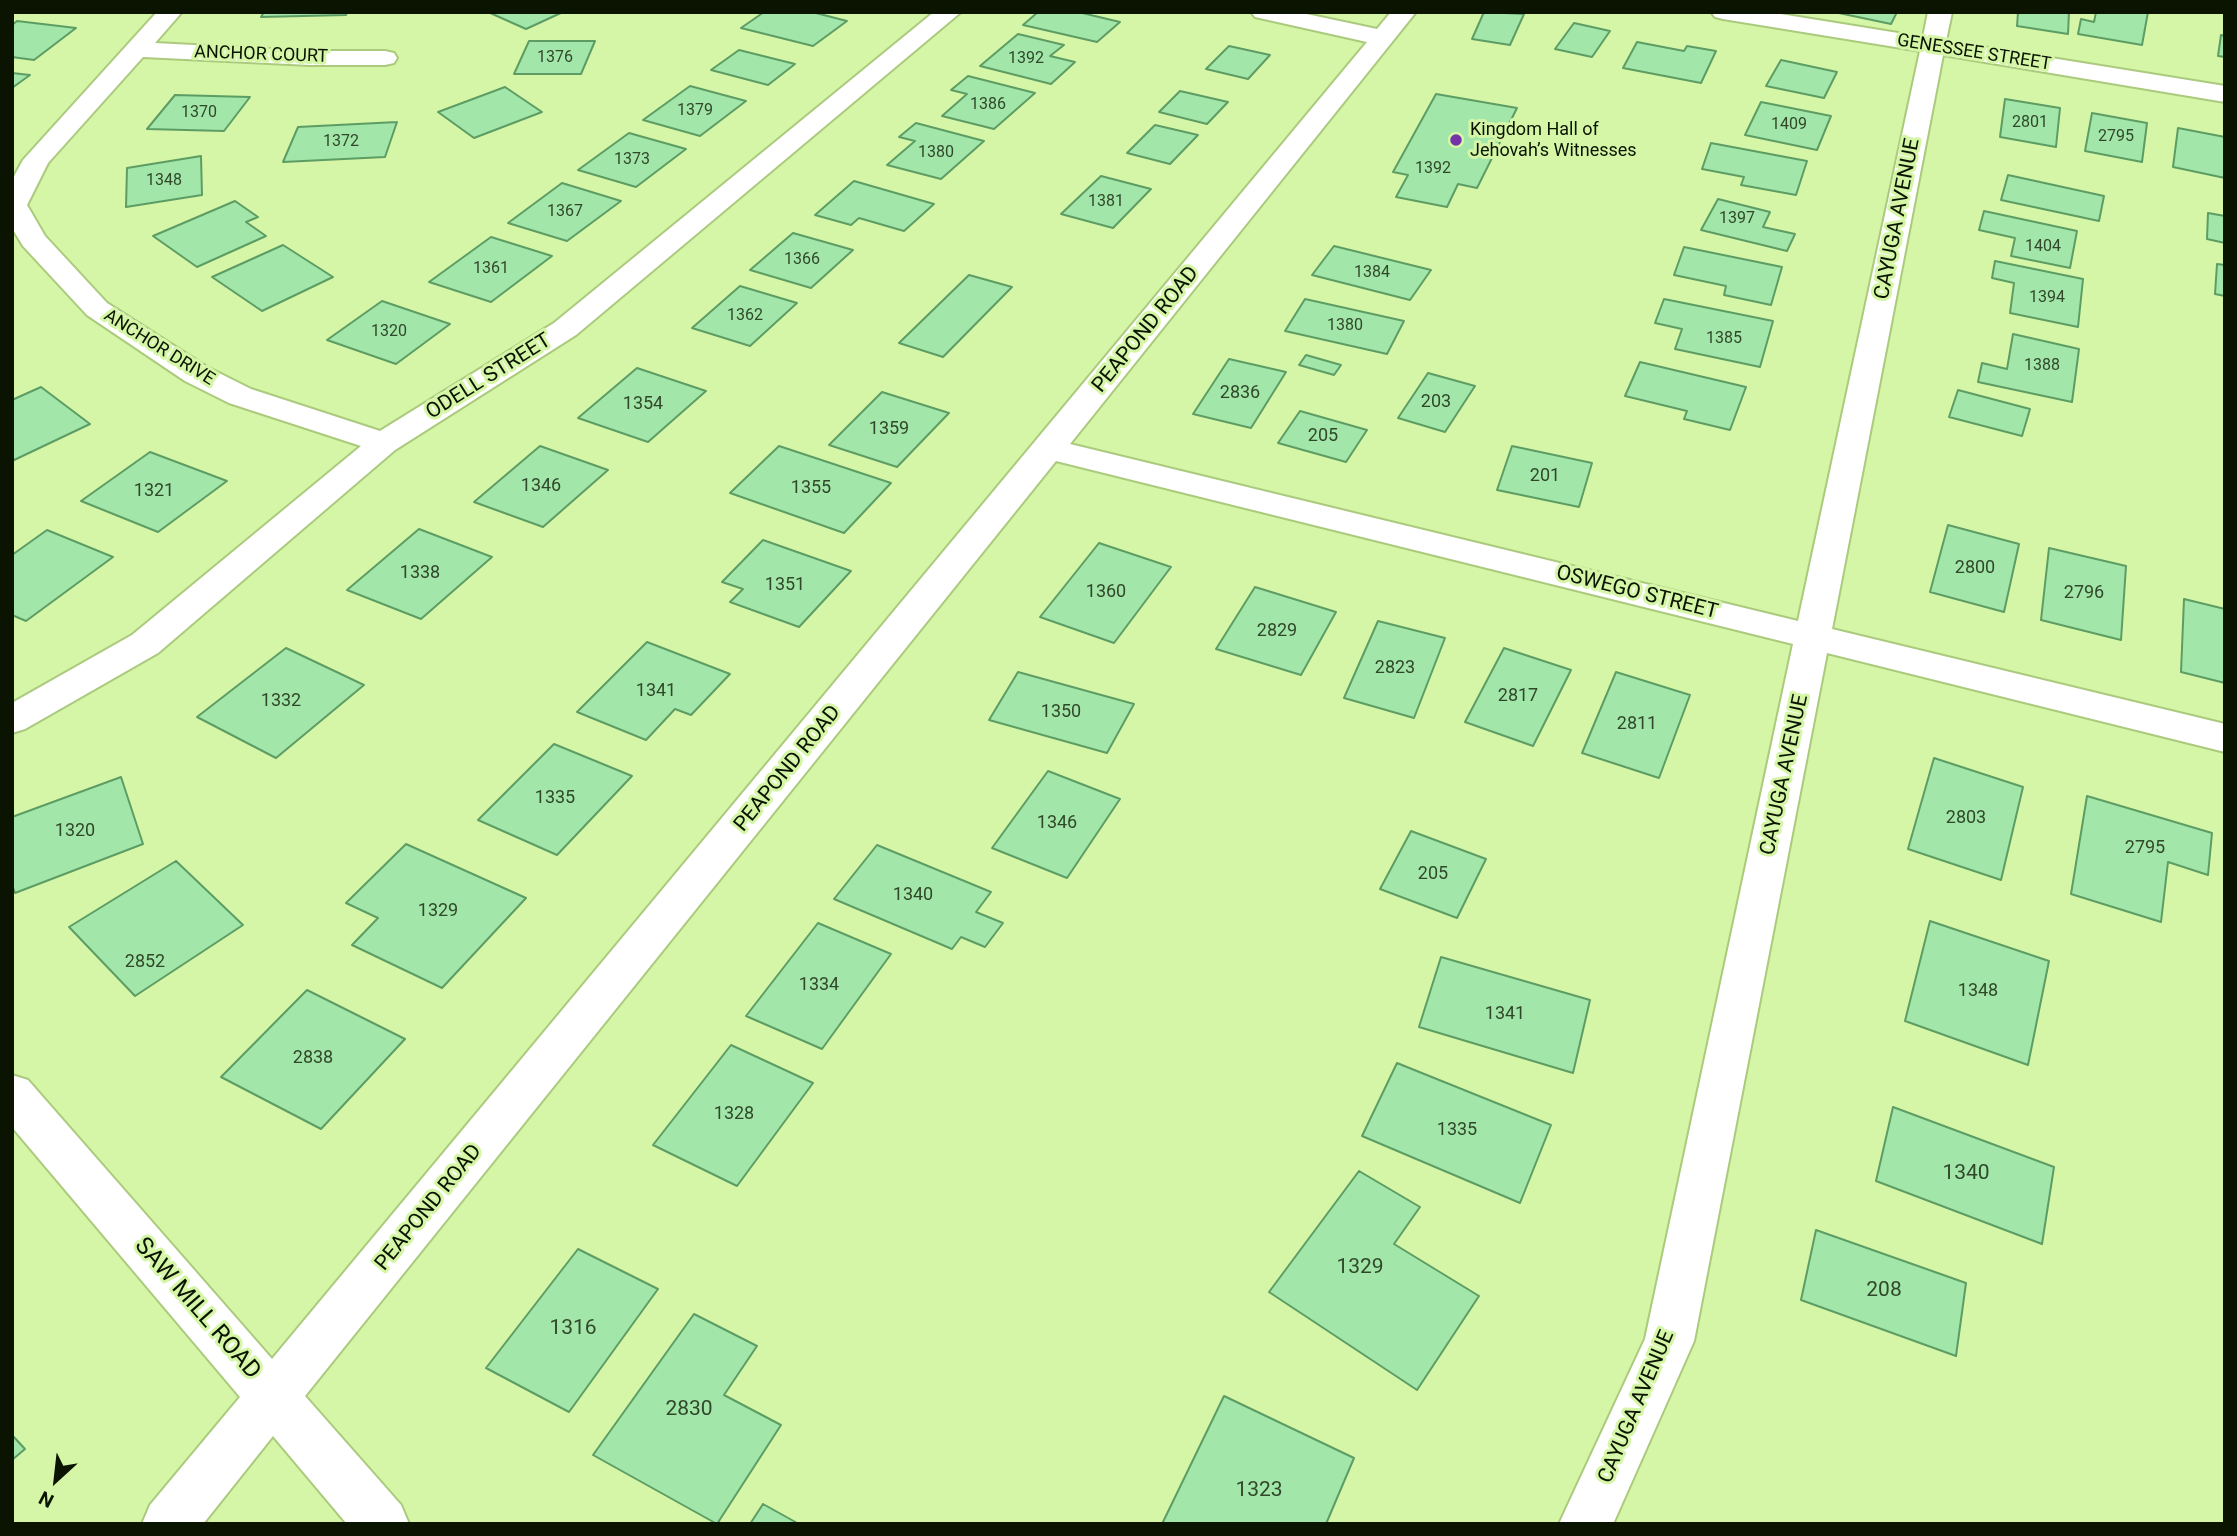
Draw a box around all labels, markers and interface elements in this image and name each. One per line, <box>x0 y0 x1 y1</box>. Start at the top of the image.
street label: GENESSEE STREET <box>1895 30 2053 76</box>
street label: ANCHOR COURT <box>194 42 328 68</box>
house number: 1376 <box>537 48 573 68</box>
house number: 1392 <box>1008 49 1044 69</box>
house number: 1386 <box>970 95 1006 115</box>
house number: 1379 <box>677 101 713 121</box>
house number: 1370 <box>181 103 217 123</box>
house number: 2801 <box>2012 113 2048 133</box>
house number: 1409 <box>1771 115 1807 135</box>
place label: Kingdom Hall of Jehovah’s Witnesses <box>1470 119 1637 162</box>
house number: 2795 <box>2098 127 2134 147</box>
house number: 1372 <box>323 132 359 152</box>
marker: Kingdom Hall of Jehovah’s Witnesses <box>1448 132 1464 148</box>
street label: CAYUGA AVENUE <box>1870 136 1926 302</box>
house number: 1380 <box>918 143 954 163</box>
house number: 1373 <box>614 150 650 170</box>
house number: 1392 <box>1415 159 1451 179</box>
house number: 1348 <box>146 171 182 191</box>
house number: 1381 <box>1088 192 1124 212</box>
house number: 1367 <box>547 202 583 222</box>
house number: 1397 <box>1719 209 1755 229</box>
house number: 1404 <box>2025 237 2061 257</box>
house number: 1366 <box>784 250 820 270</box>
house number: 1361 <box>473 259 509 279</box>
street label: PEAPOND ROAD <box>1087 262 1205 398</box>
house number: 1384 <box>1354 263 1390 283</box>
house number: 1394 <box>2029 288 2065 308</box>
street label: ANCHOR DRIVE <box>100 305 218 391</box>
house number: 1362 <box>727 306 763 326</box>
house number: 1380 <box>1327 316 1363 336</box>
house number: 1320 <box>371 322 407 342</box>
street label: ODELL STREET <box>422 329 556 425</box>
house number: 1385 <box>1706 329 1742 349</box>
house number: 1388 <box>2024 356 2060 376</box>
house number: 2836 <box>1220 382 1260 404</box>
house number: 203 <box>1421 391 1451 413</box>
house number: 1354 <box>623 393 663 415</box>
house number: 1359 <box>869 418 909 440</box>
house number: 205 <box>1308 425 1338 447</box>
house number: 201 <box>1530 465 1560 487</box>
house number: 1346 <box>521 475 561 497</box>
house number: 1355 <box>791 477 831 499</box>
house number: 1321 <box>134 480 174 502</box>
house number: 2800 <box>1955 557 1995 579</box>
street label: OSWEGO STREET <box>1553 561 1721 625</box>
house number: 1338 <box>400 562 440 584</box>
house number: 1351 <box>765 574 805 596</box>
house number: 1360 <box>1086 581 1126 603</box>
house number: 2796 <box>2064 582 2104 604</box>
house number: 2829 <box>1257 620 1297 642</box>
house number: 2823 <box>1375 657 1415 679</box>
house number: 1341 <box>636 680 676 702</box>
house number: 2817 <box>1498 685 1538 707</box>
house number: 1332 <box>261 690 301 712</box>
street label: CAYUGA AVENUE <box>1756 692 1814 858</box>
street label: PEAPOND ROAD <box>729 701 847 837</box>
house number: 1350 <box>1041 701 1081 723</box>
house number: 2811 <box>1617 713 1657 735</box>
house number: 1335 <box>535 787 575 809</box>
house number: 2803 <box>1946 807 1986 829</box>
house number: 1346 <box>1037 812 1077 834</box>
house number: 1320 <box>55 820 95 842</box>
house number: 2795 <box>2125 837 2165 859</box>
house number: 205 <box>1418 863 1448 885</box>
house number: 1340 <box>893 884 933 906</box>
house number: 1329 <box>418 900 458 922</box>
house number: 2852 <box>125 951 165 973</box>
house number: 1334 <box>799 974 839 996</box>
house number: 1348 <box>1958 980 1998 1002</box>
house number: 1341 <box>1485 1003 1525 1025</box>
house number: 2838 <box>293 1047 333 1069</box>
house number: 1328 <box>714 1103 754 1125</box>
house number: 1335 <box>1437 1119 1477 1141</box>
street label: PEAPOND ROAD <box>370 1140 488 1276</box>
house number: 1340 <box>1942 1161 1990 1187</box>
street label: SAW MILL ROAD <box>128 1232 266 1386</box>
house number: 1329 <box>1336 1255 1384 1281</box>
house number: 208 <box>1866 1278 1902 1304</box>
house number: 1316 <box>549 1316 597 1342</box>
street label: CAYUGA AVENUE <box>1593 1327 1681 1487</box>
house number: 2830 <box>665 1397 713 1423</box>
north arrow <box>21 1445 91 1515</box>
house number: 1323 <box>1235 1478 1283 1504</box>
text: N <box>35 1486 57 1512</box>

